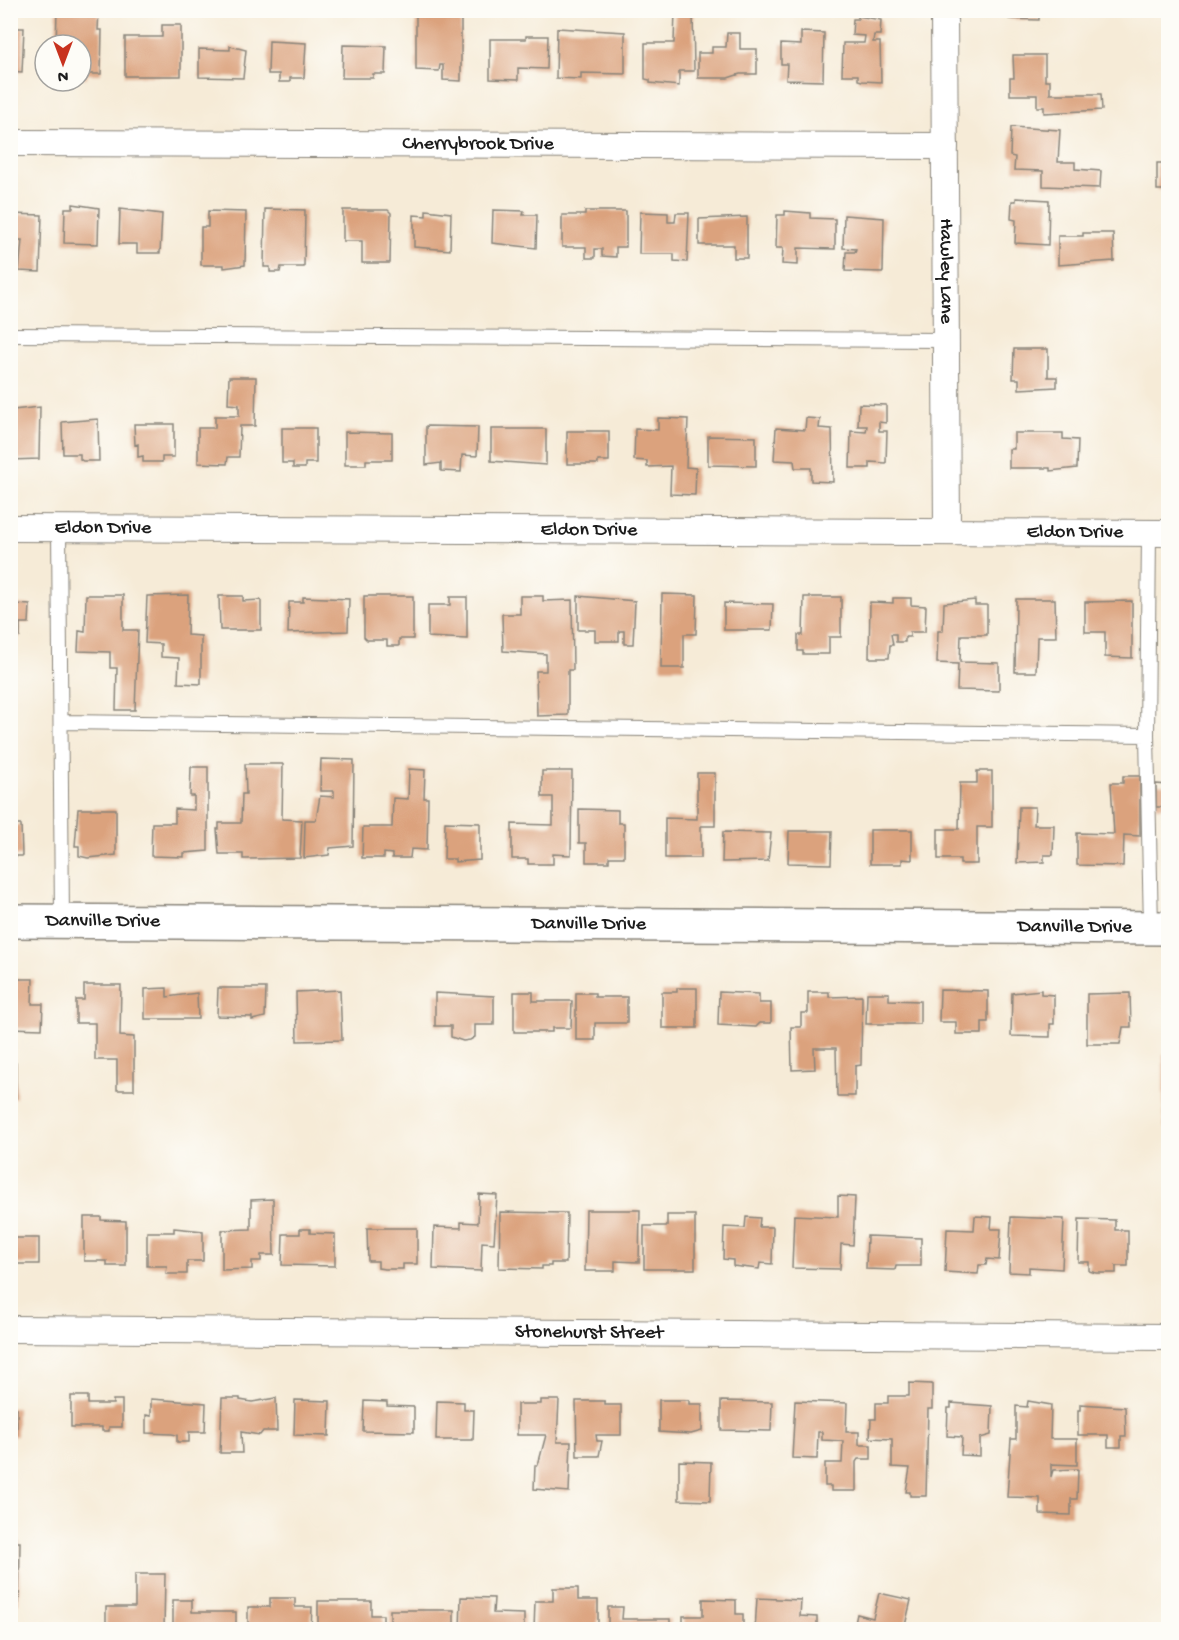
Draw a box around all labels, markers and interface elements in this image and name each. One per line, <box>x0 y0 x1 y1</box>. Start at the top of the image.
north arrow <box>33 33 93 93</box>
text: N <box>57 65 68 84</box>
street label: Cherrybrook Drive <box>402 133 555 156</box>
street label: Hawley Lane <box>934 218 957 325</box>
street label: Eldon Drive <box>55 517 152 540</box>
street label: Eldon Drive <box>541 519 638 542</box>
street label: Eldon Drive <box>1026 521 1124 544</box>
street label: Danville Drive <box>44 910 161 933</box>
street label: Danville Drive <box>530 913 647 936</box>
street label: Danville Drive <box>1016 916 1133 939</box>
street label: Stonehurst Street <box>515 1321 665 1345</box>

